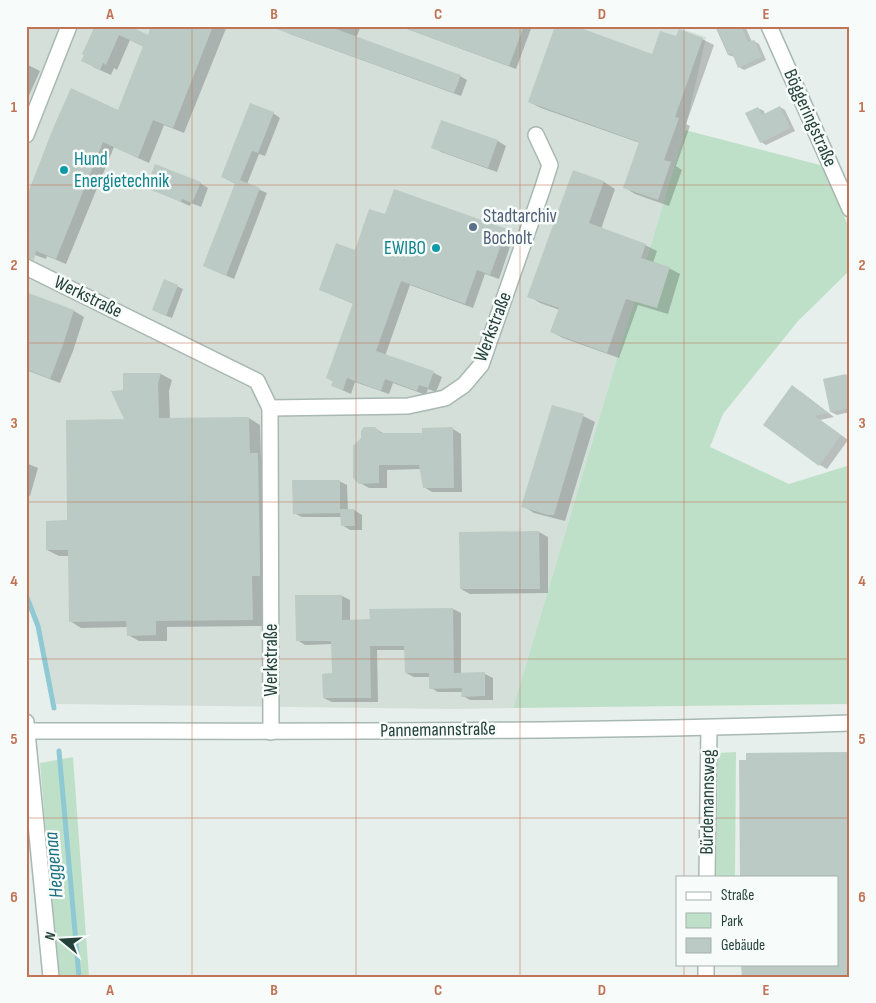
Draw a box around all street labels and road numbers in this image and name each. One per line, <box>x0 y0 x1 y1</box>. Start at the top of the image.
street label: Böggeringstraße <box>778 66 842 170</box>
street label: Werkstraße <box>50 271 126 323</box>
street label: Werkstraße <box>469 289 517 365</box>
street label: Werkstraße <box>260 624 283 696</box>
street label: Pannemannstraße <box>380 717 496 743</box>
street label: Bürdemannsweg <box>696 749 720 855</box>

